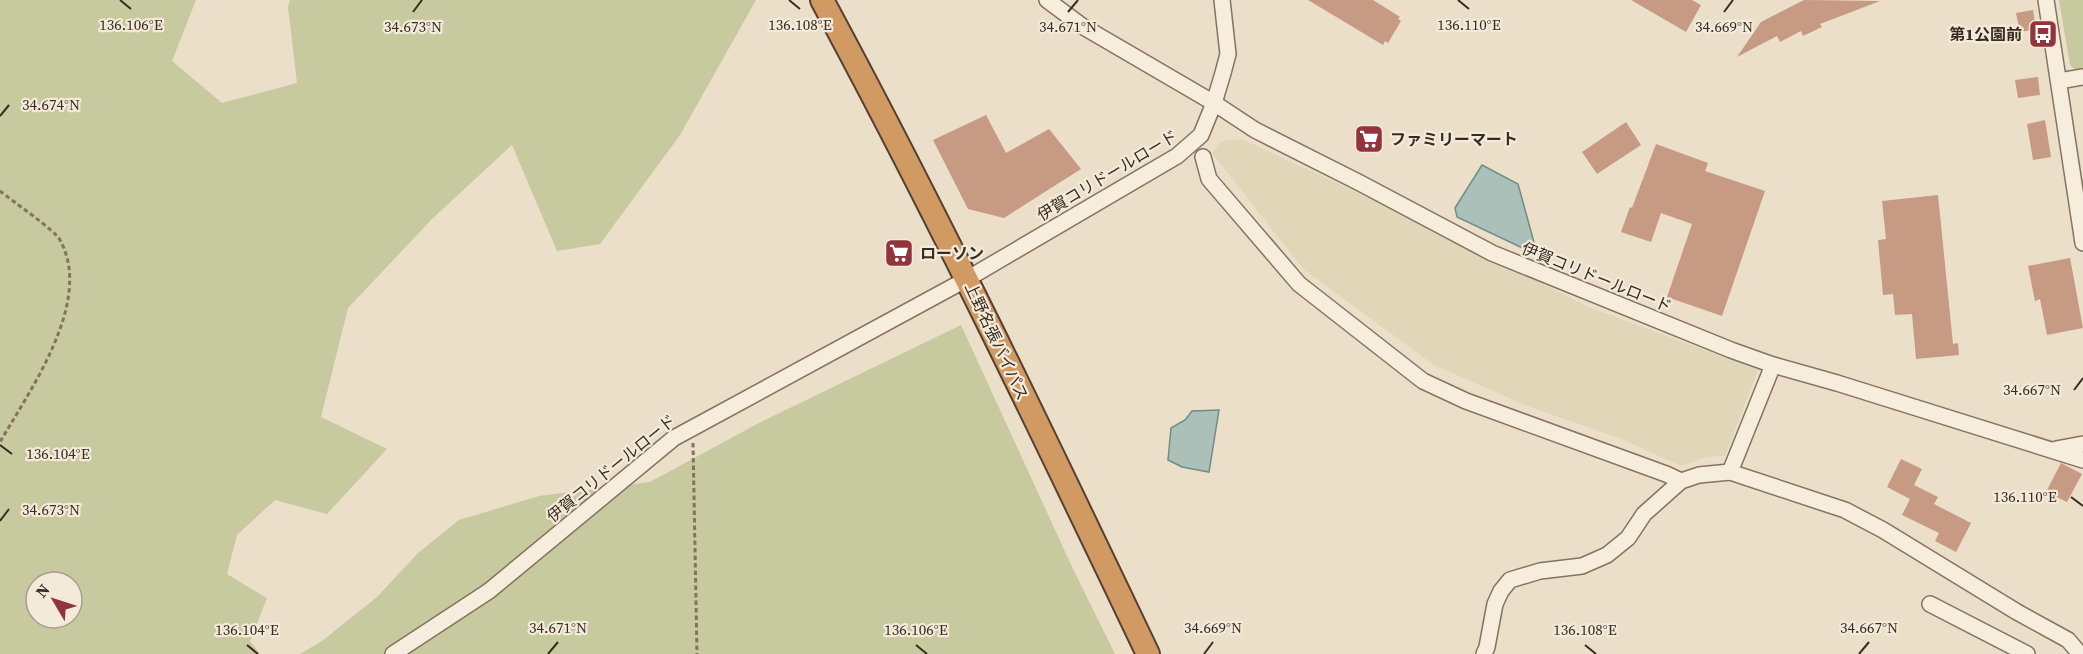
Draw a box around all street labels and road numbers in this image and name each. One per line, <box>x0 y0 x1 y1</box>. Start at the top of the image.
street label: 伊賀コリドールロード <box>1033 124 1181 226</box>
street label: 伊賀コリドールロード <box>1519 237 1675 317</box>
street label: 上野名張バイパス <box>960 278 1034 404</box>
street label: 伊賀コリドールロード <box>542 409 680 527</box>

